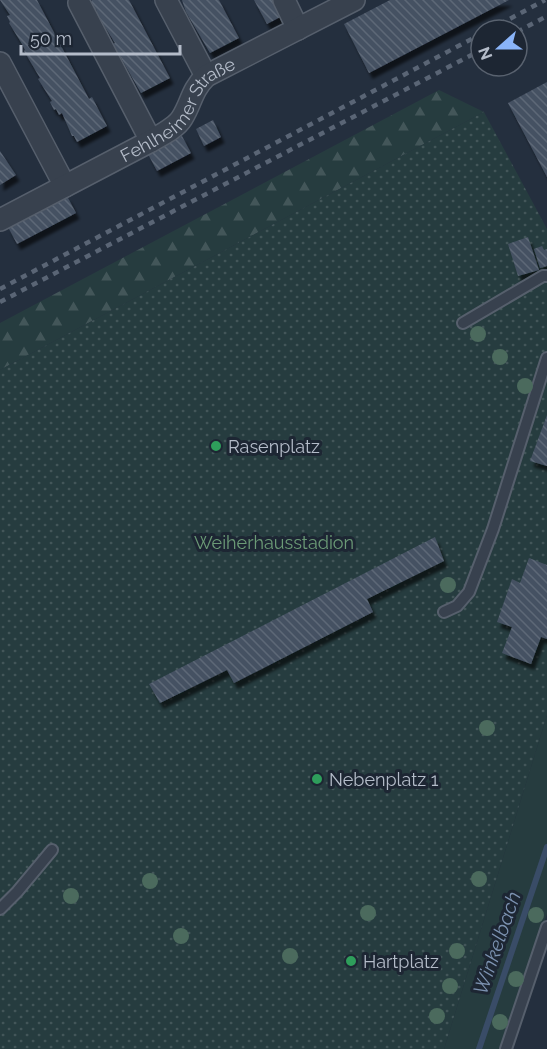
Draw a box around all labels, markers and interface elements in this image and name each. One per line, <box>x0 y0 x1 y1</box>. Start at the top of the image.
scale bar <box>21 18 180 56</box>
north arrow <box>469 18 529 78</box>
text: 50 m <box>30 28 72 49</box>
text: N <box>474 44 497 62</box>
street label: Fehlheimer Straße <box>117 52 239 166</box>
place label: Rasenplatz <box>228 436 320 457</box>
marker: Rasenplatz <box>209 439 223 453</box>
park label: Weiherhausstadion <box>194 532 354 553</box>
place label: Nebenplatz 1 <box>329 769 439 790</box>
marker: Nebenplatz 1 <box>310 772 324 786</box>
water label: Winkelbach <box>468 888 526 998</box>
place label: Hartplatz <box>363 951 439 972</box>
marker: Hartplatz <box>344 954 358 968</box>

